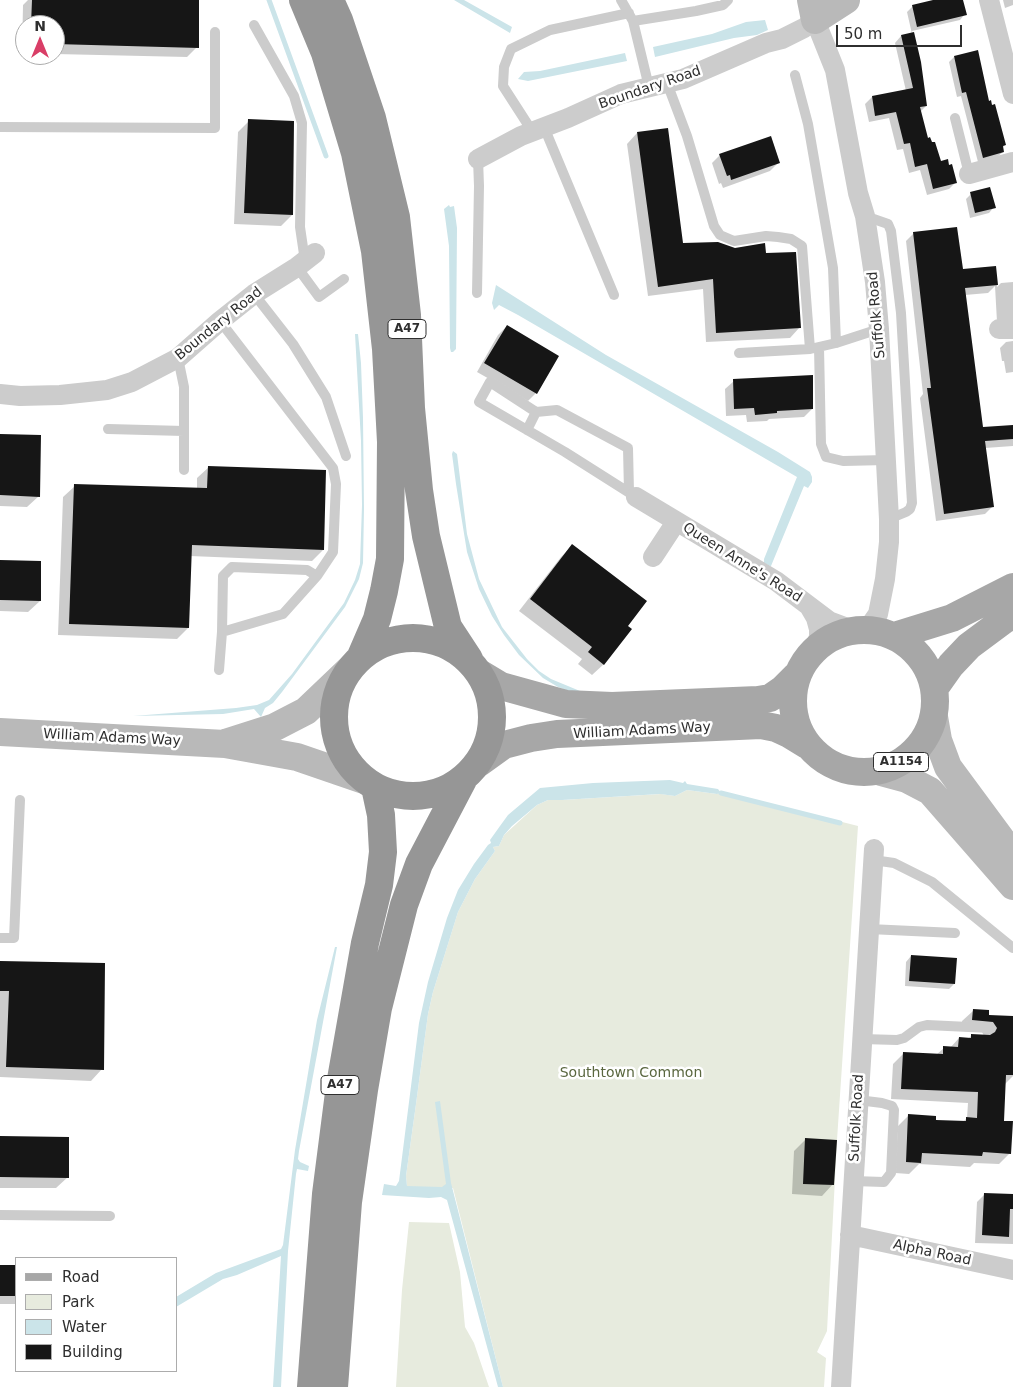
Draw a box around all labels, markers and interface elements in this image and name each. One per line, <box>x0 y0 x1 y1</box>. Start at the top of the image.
north arrow <box>15 15 65 65</box>
scale bar <box>838 15 964 47</box>
text: N <box>34 18 46 34</box>
text: 50 m <box>844 25 882 43</box>
street label: Boundary Road <box>597 63 703 113</box>
street label: Suffolk Road <box>865 271 889 359</box>
street label: Boundary Road <box>172 284 266 364</box>
road number: A47 <box>388 320 426 338</box>
street label: Queen Anne's Road <box>679 520 805 606</box>
street label: William Adams Way <box>573 719 711 743</box>
street label: William Adams Way <box>43 726 181 750</box>
road number: A1154 <box>874 752 928 772</box>
park label: Southtown Common <box>560 1065 702 1081</box>
street label: Suffolk Road <box>846 1074 868 1162</box>
road number: A47 <box>321 1076 359 1094</box>
street label: Alpha Road <box>891 1237 973 1269</box>
legend <box>15 1257 178 1372</box>
text: Road <box>62 1268 100 1286</box>
text: Park <box>62 1293 94 1311</box>
text: Water <box>62 1318 106 1336</box>
text: Building <box>62 1343 123 1361</box>

